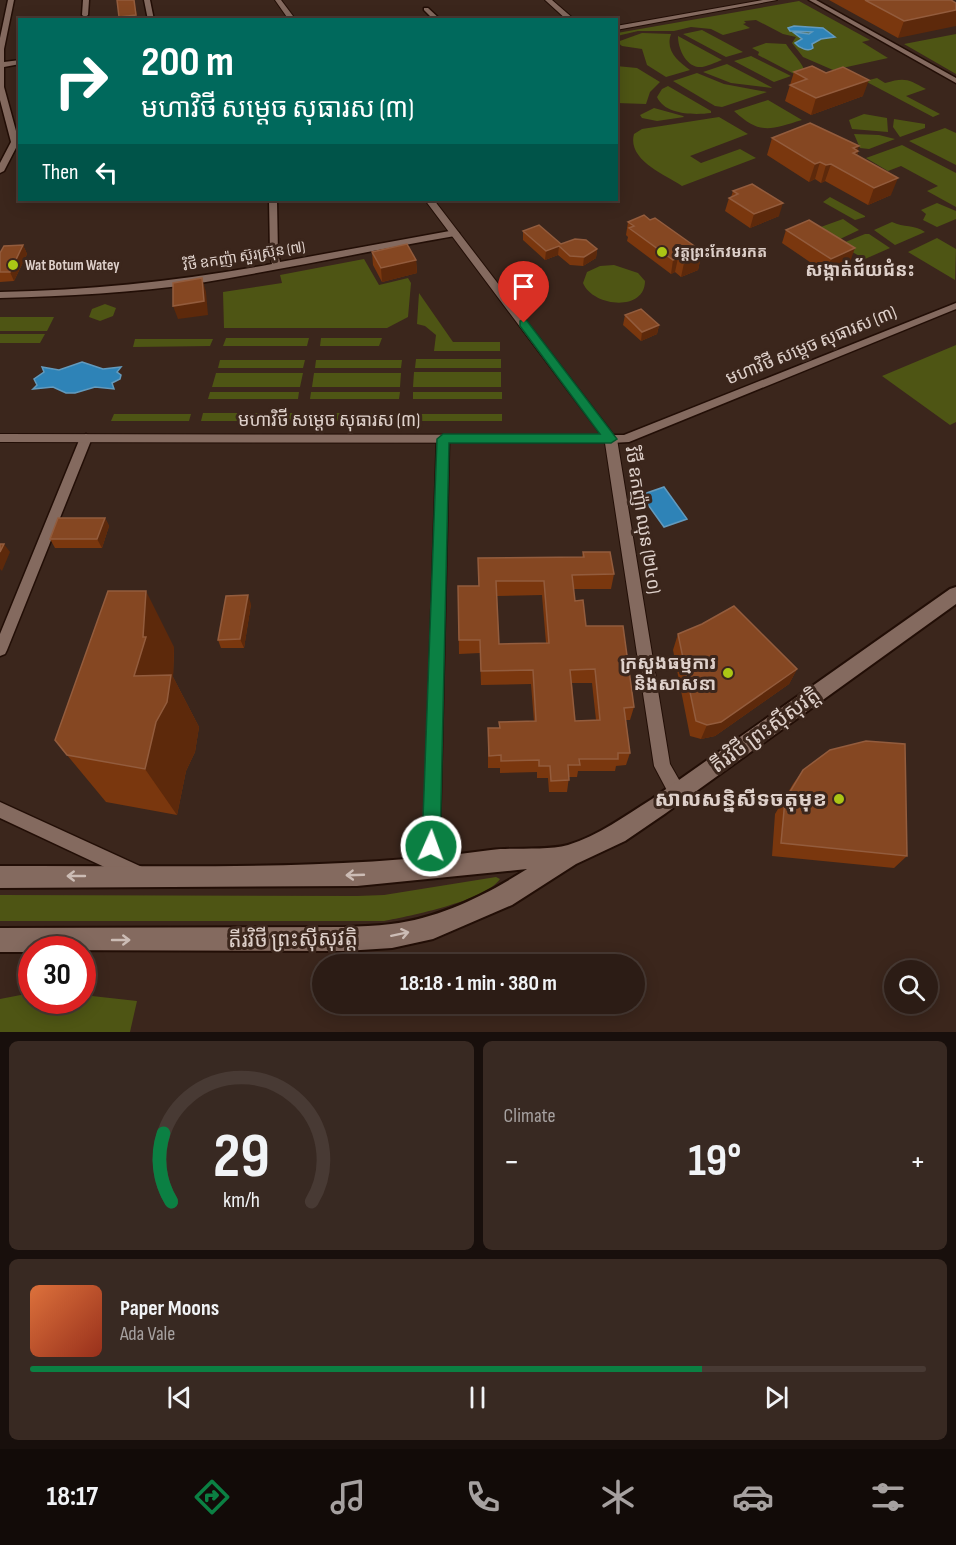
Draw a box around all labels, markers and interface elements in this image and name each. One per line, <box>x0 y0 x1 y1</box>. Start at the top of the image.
text: 200 m <box>141 37 234 88</box>
icon: right <box>42 42 120 120</box>
text: មហាវិថី សម្តេច សុធារស (៣) <box>141 93 414 125</box>
icon: left <box>90 156 123 189</box>
text: Then <box>42 159 78 186</box>
street label: វិថី ឧកញ៉ា ស៊ួរស៊្រុន (៧) <box>181 237 307 276</box>
place label: វត្តព្រះកែវមរកត <box>674 243 767 262</box>
marker: វត្តព្រះកែវមរកត <box>655 245 669 259</box>
place label: Wat Botum Watey <box>25 256 120 275</box>
marker: Wat Botum Watey <box>6 258 20 272</box>
district label: សង្កាត់ជ័យជំនះ <box>805 258 915 281</box>
pin <box>498 261 549 323</box>
icon: arrive <box>507 270 540 303</box>
street label: មហាវិថី សម្តេច សុធារស (៣) <box>722 300 900 391</box>
street label: មហាវិថី សម្តេច សុធារស (៣) <box>238 408 420 432</box>
street label: វិថី ឧកញ៉ា ឈុន (២៤០) <box>619 444 666 596</box>
place label: ក្រសួងធម្មការ និងសាសនា <box>620 653 716 695</box>
marker: ក្រសួងធម្មការ និងសាសនា <box>721 666 735 680</box>
street label: តីរវិថី ព្រះស៊ីសុវត្តិ <box>705 682 825 779</box>
place label: សាលសន្និសីទចតុមុខ <box>655 787 827 813</box>
marker: សាលសន្និសីទចតុមុខ <box>832 792 846 806</box>
position arrow <box>399 814 463 878</box>
one-way arrow <box>345 869 365 881</box>
one-way arrow <box>66 870 86 882</box>
street label: តីរវិថី ព្រះស៊ីសុវត្តិ <box>228 925 358 954</box>
one-way arrow <box>390 928 409 940</box>
one-way arrow <box>111 934 131 946</box>
speed limit sign: 30 <box>18 936 96 1014</box>
map controls <box>884 960 938 1014</box>
button: search <box>884 960 938 1014</box>
text: 18:18 · 1 min · 380 m <box>400 970 557 997</box>
text: Climate <box>504 1104 556 1128</box>
text: 29 <box>213 1120 270 1195</box>
text: 19° <box>688 1134 741 1189</box>
text: − <box>504 1142 520 1182</box>
text: + <box>910 1142 926 1182</box>
text: km/h <box>223 1189 260 1214</box>
text: Paper Moons <box>120 1295 219 1322</box>
text: Ada Vale <box>120 1322 175 1346</box>
icon: previous <box>163 1381 196 1414</box>
icon: pause <box>461 1381 494 1414</box>
icon: next <box>760 1381 793 1414</box>
icon: directions <box>191 1476 233 1518</box>
icon: music <box>327 1476 369 1518</box>
icon: phone <box>462 1476 504 1518</box>
icon: climate <box>597 1476 639 1518</box>
icon: car <box>732 1476 774 1518</box>
icon: filters <box>867 1476 909 1518</box>
text: 18:17 <box>47 1481 98 1513</box>

